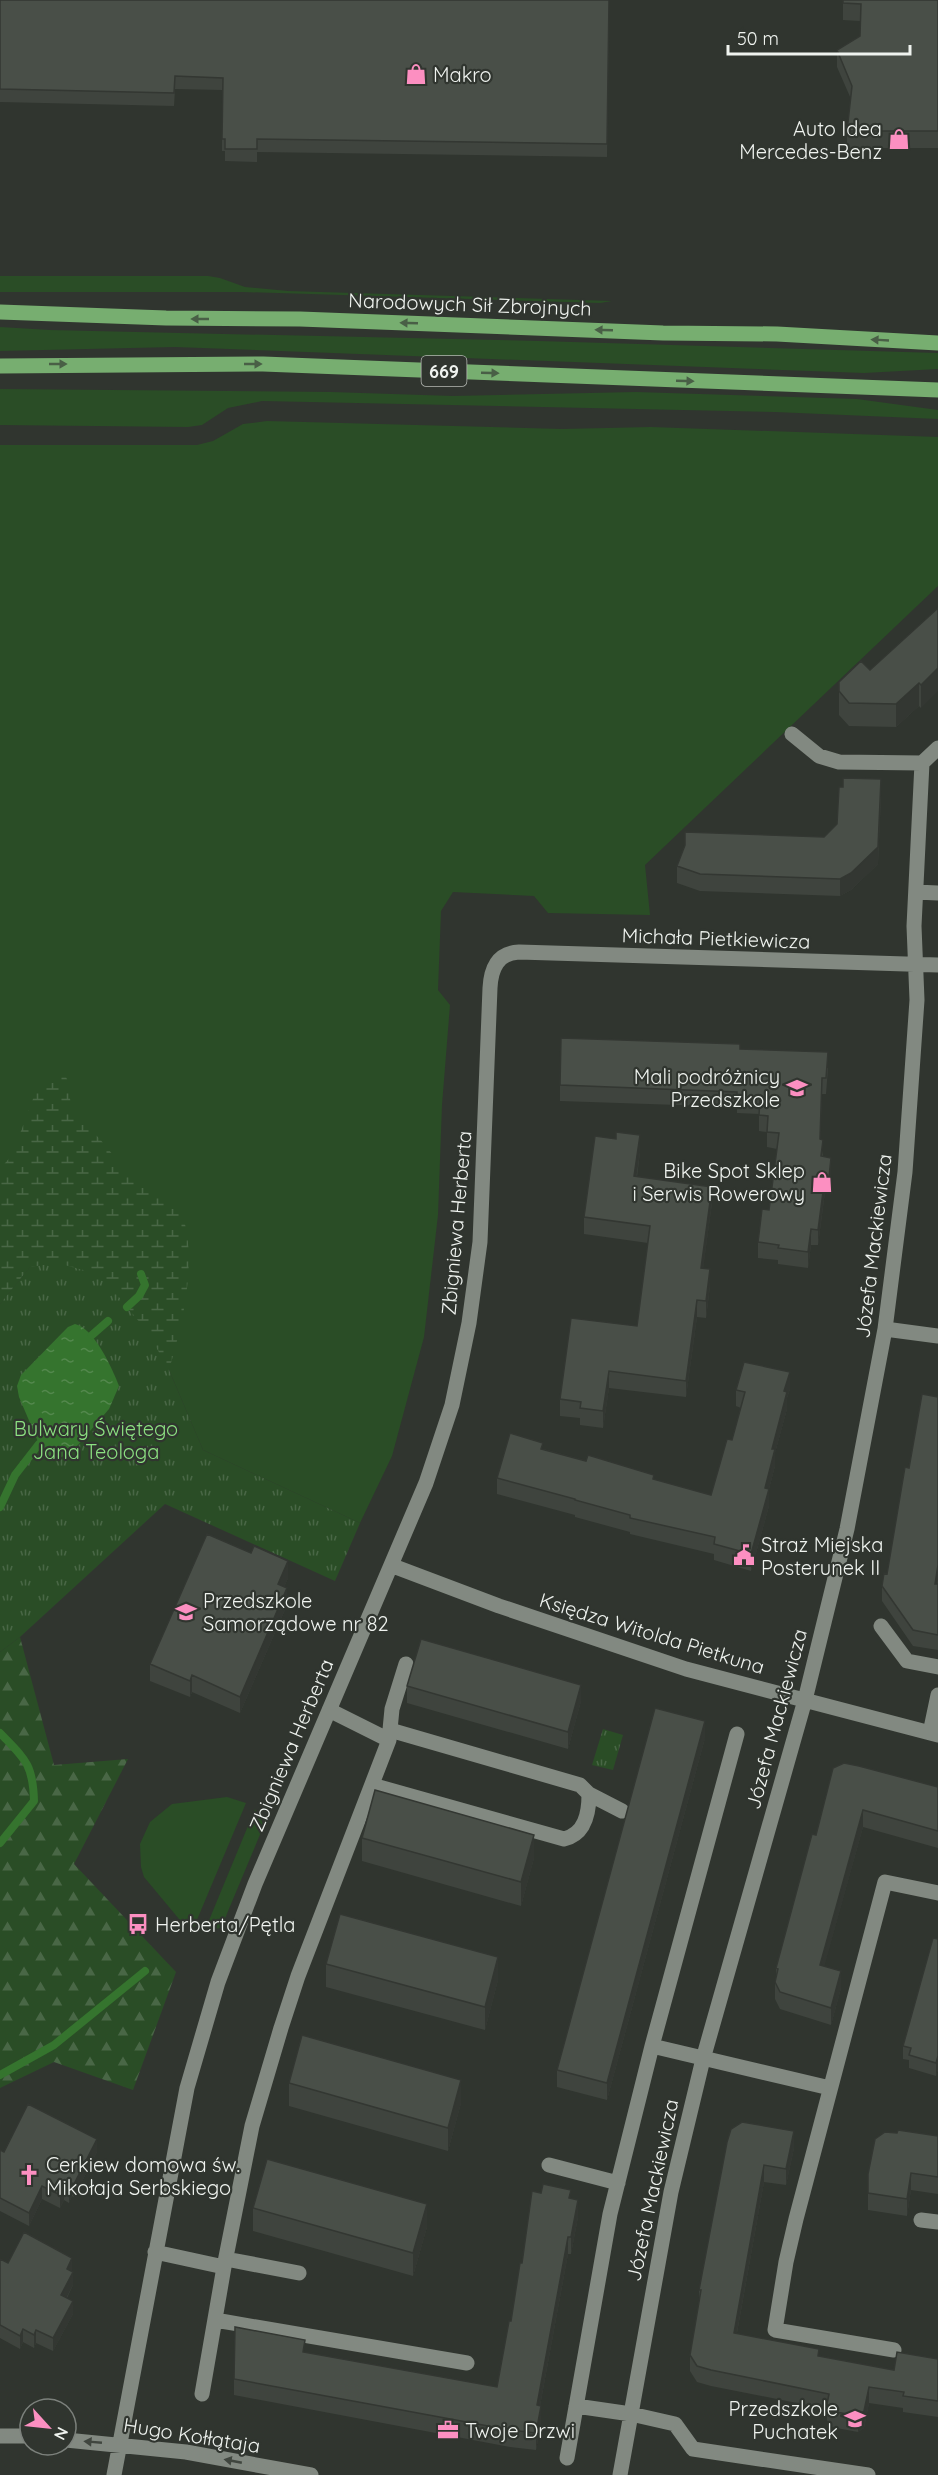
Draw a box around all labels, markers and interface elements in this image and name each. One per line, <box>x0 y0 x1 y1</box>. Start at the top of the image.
scale bar <box>728 18 910 56</box>
text: 50 m <box>737 27 779 50</box>
shop icon: Makro <box>404 62 428 86</box>
place label: Makro <box>433 62 492 87</box>
place label: Auto Idea Mercedes-Benz <box>739 116 882 164</box>
shop icon: Auto Idea Mercedes-Benz <box>887 127 911 151</box>
street label: Narodowych Sił Zbrojnych <box>348 287 592 321</box>
one-way arrow <box>190 314 209 324</box>
one-way arrow <box>400 318 419 327</box>
one-way arrow <box>595 326 614 335</box>
one-way arrow <box>870 335 889 344</box>
road number: 669 <box>422 356 466 386</box>
one-way arrow <box>49 359 68 369</box>
one-way arrow <box>244 359 263 369</box>
one-way arrow <box>481 369 500 378</box>
one-way arrow <box>676 376 695 386</box>
street label: Michała Pietkiewicza <box>621 922 811 954</box>
place label: Mali podróżnicy Przedszkole <box>634 1064 780 1112</box>
school or university icon: Mali podróżnicy Przedszkole <box>785 1076 809 1100</box>
street label: Zbigniewa Herberta <box>435 1130 477 1316</box>
street label: Józefa Mackiewicza <box>849 1152 897 1340</box>
place label: Bike Spot Sklep i Serwis Rowerowy <box>632 1158 805 1206</box>
shop icon: Bike Spot Sklep i Serwis Rowerowy <box>810 1170 834 1194</box>
park label: Bulwary Świętego Jana Teologa <box>14 1416 178 1464</box>
place label: Straż Miejska Posterunek II <box>761 1532 883 1580</box>
public building icon: Straż Miejska Posterunek II <box>732 1543 756 1567</box>
street label: Księdza Witolda Pietkuna <box>536 1587 768 1679</box>
place label: Przedszkole Samorządowe nr 82 <box>203 1588 389 1636</box>
school or university icon: Przedszkole Samorządowe nr 82 <box>174 1600 198 1624</box>
street label: Józefa Mackiewicza <box>740 1626 812 1812</box>
street label: Zbigniewa Herberta <box>243 1655 339 1835</box>
bus stop icon: Herberta/Pętla <box>126 1912 150 1936</box>
place label: Herberta/Pętla <box>155 1912 295 1937</box>
street label: Józefa Mackiewicza <box>620 2097 684 2283</box>
place label: Cerkiew domowa św. Mikołaja Serbskiego <box>46 2152 240 2200</box>
church icon: Cerkiew domowa św. Mikołaja Serbskiego <box>17 2163 41 2187</box>
place label: Przedszkole Puchatek <box>729 2396 838 2444</box>
north arrow <box>18 2397 78 2457</box>
school or university icon: Przedszkole Puchatek <box>843 2407 867 2431</box>
street label: Hugo Kołłątaja <box>122 2412 262 2458</box>
office icon: Twoje Drzwi <box>436 2418 460 2442</box>
place label: Twoje Drzwi <box>465 2418 575 2443</box>
text: N <box>50 2424 73 2444</box>
one-way arrow <box>83 2437 102 2447</box>
one-way arrow <box>223 2456 242 2465</box>

